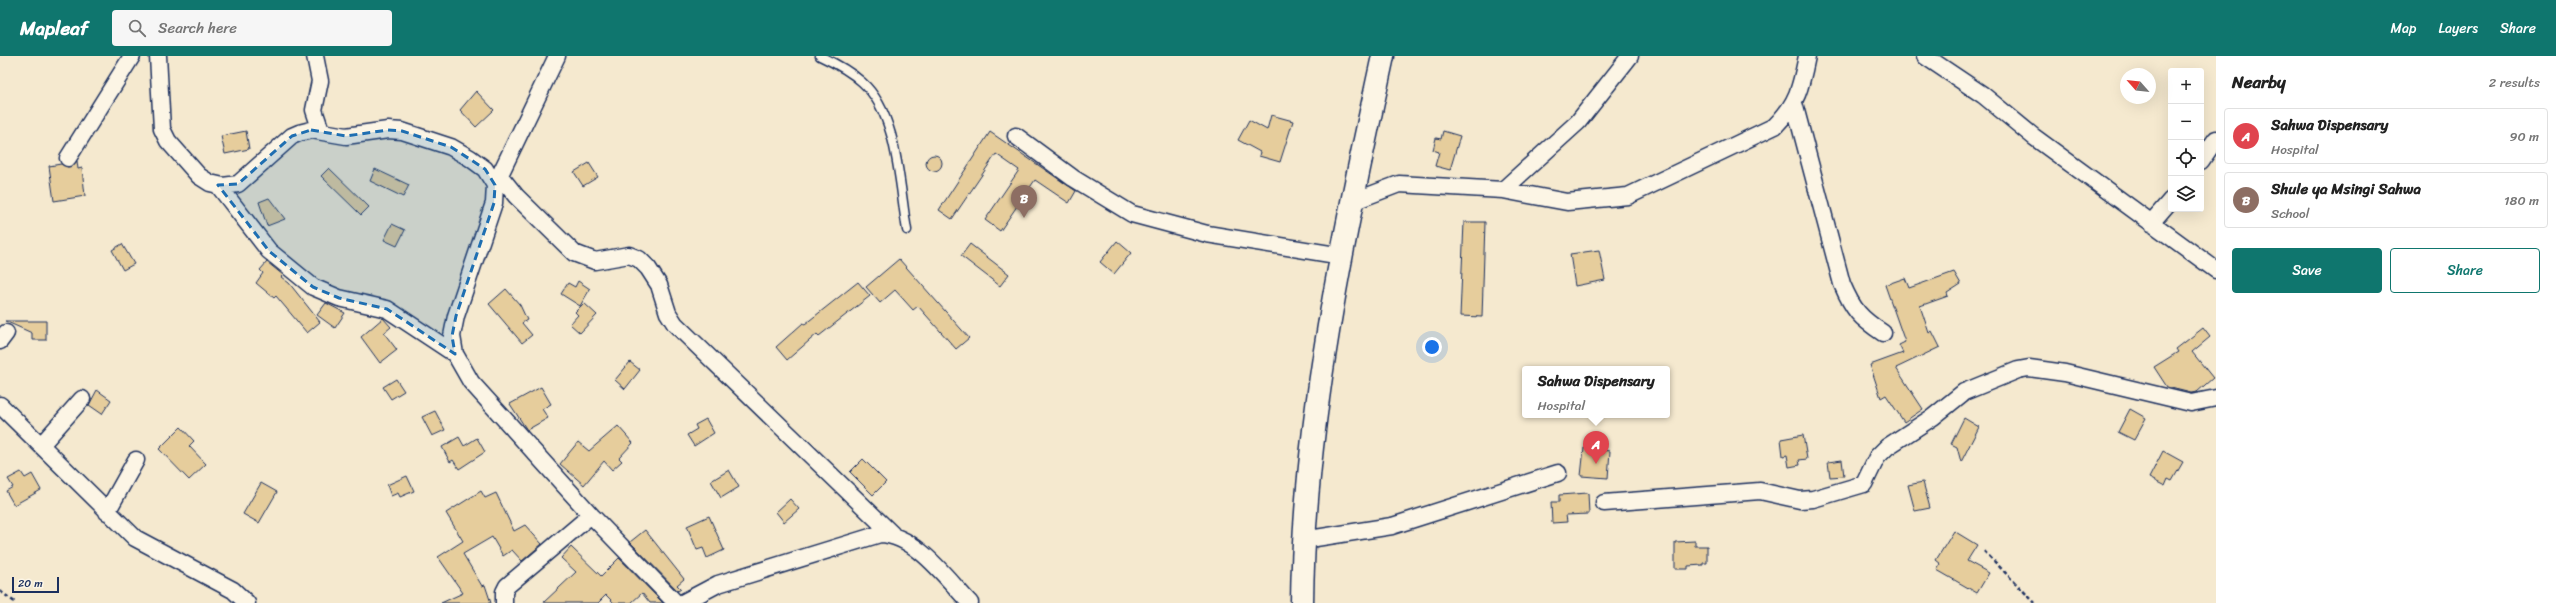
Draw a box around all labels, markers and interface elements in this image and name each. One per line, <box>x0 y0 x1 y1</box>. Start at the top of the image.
search box <box>112 10 392 46</box>
text: Mapleaf <box>20 12 88 45</box>
text: Search here <box>158 15 237 41</box>
text: Map <box>2391 16 2416 41</box>
text: Layers <box>2438 16 2478 41</box>
text: Share <box>2500 16 2536 41</box>
icon: search <box>126 17 148 39</box>
text: Nearby <box>2232 67 2286 97</box>
north arrow <box>2120 68 2156 104</box>
map controls <box>2168 68 2204 212</box>
button: + <box>2168 68 2204 104</box>
text: 2 results <box>2489 71 2540 94</box>
button: − <box>2168 104 2204 140</box>
text: Sahwa Dispensary <box>2271 112 2388 138</box>
text: A <box>2242 125 2250 148</box>
text: 90 m <box>2509 125 2539 148</box>
text: Hospital <box>2271 138 2319 161</box>
button: locate <box>2168 140 2204 176</box>
button: layers <box>2168 176 2204 212</box>
text: Shule ya Msingi Sahwa <box>2271 176 2421 202</box>
pin: B <box>1011 185 1037 218</box>
text: B <box>2242 189 2250 212</box>
text: 180 m <box>2504 189 2539 212</box>
text: School <box>2271 202 2309 225</box>
button: Save <box>2232 248 2382 293</box>
button: Share <box>2390 248 2540 293</box>
your location <box>1422 337 1442 357</box>
popup <box>1522 366 1670 418</box>
text: Sahwa Dispensary <box>1537 368 1655 394</box>
text: Hospital <box>1537 394 1585 417</box>
pin: A <box>1583 431 1609 464</box>
text: 20 m <box>18 574 43 593</box>
scale bar <box>12 575 59 594</box>

